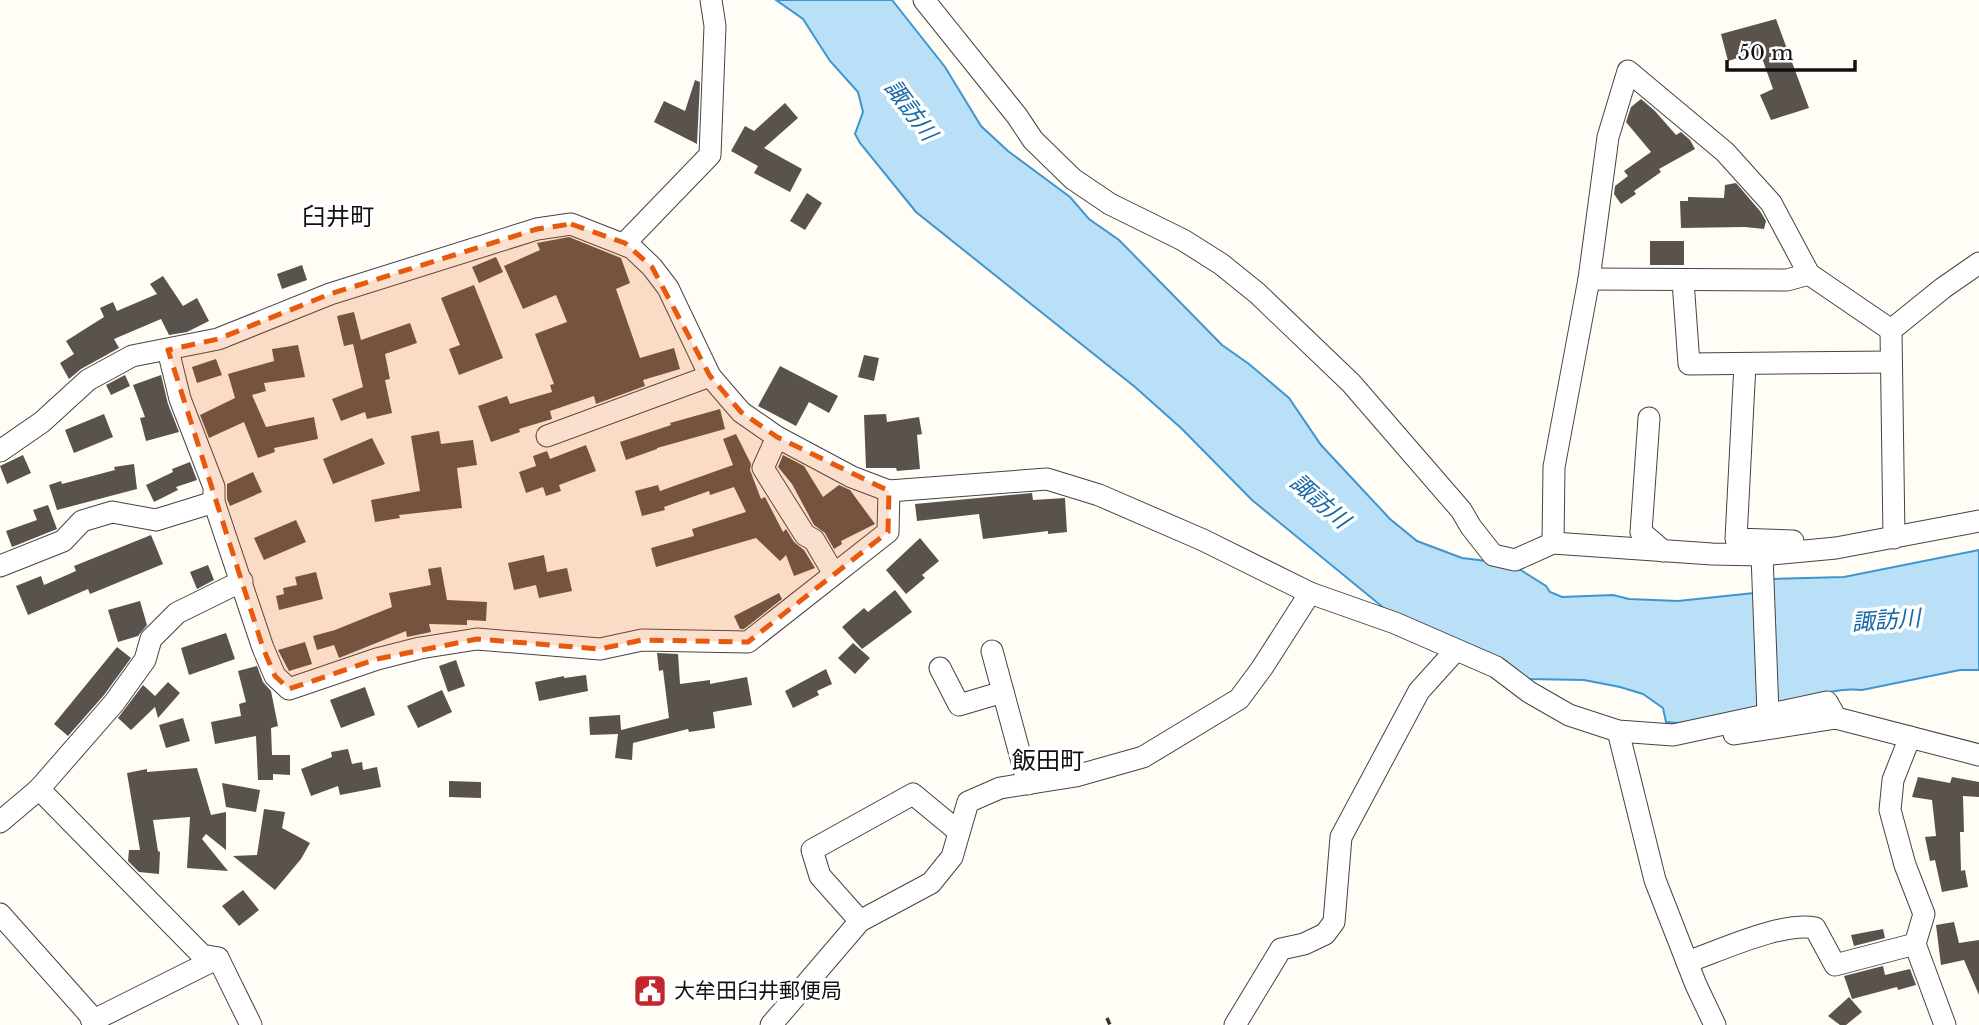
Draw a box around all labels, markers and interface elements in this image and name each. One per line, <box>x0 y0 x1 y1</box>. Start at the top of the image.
scale bar <box>1727 28 1855 72</box>
text: 50 m <box>1738 40 1794 66</box>
water label: 諏訪川 <box>879 74 945 148</box>
district label: 臼井町 <box>302 202 374 231</box>
water label: 諏訪川 <box>1285 468 1357 536</box>
water label: 諏訪川 <box>1851 603 1924 636</box>
district label: 飯田町 <box>1012 746 1084 775</box>
public building icon: 大牟田臼井郵便局 <box>631 972 669 1010</box>
place label: 大牟田臼井郵便局 <box>674 978 842 1004</box>

